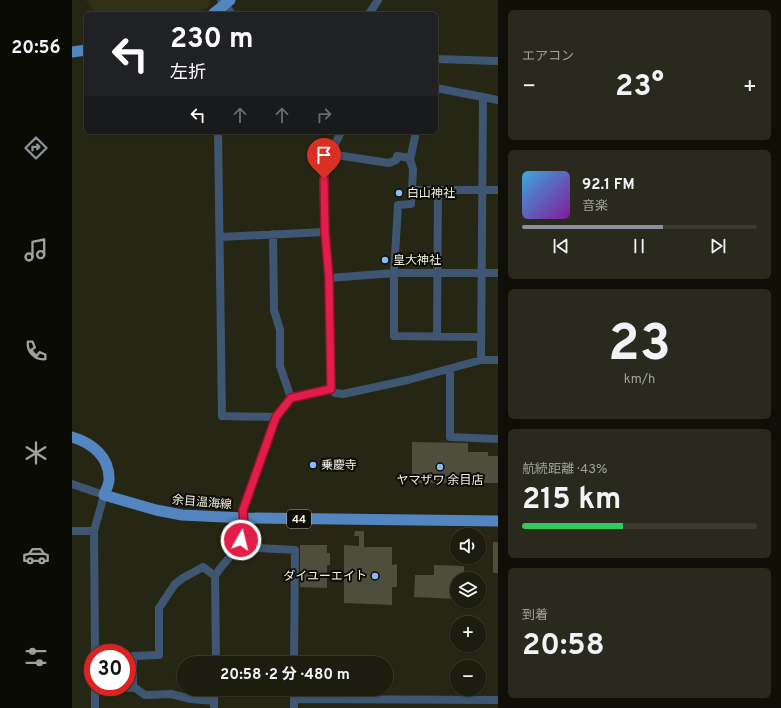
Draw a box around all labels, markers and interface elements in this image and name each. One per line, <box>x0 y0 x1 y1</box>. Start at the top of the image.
text: 230 m <box>170 22 253 58</box>
icon: left <box>104 28 156 80</box>
text: 20:56 <box>11 37 61 60</box>
text: エアコン <box>522 49 574 65</box>
text: 左折 <box>170 62 206 85</box>
text: 23° <box>615 69 664 106</box>
text: − <box>522 74 536 101</box>
text: + <box>743 74 757 101</box>
icon: left <box>187 104 209 126</box>
icon: ahead <box>229 104 251 126</box>
icon: ahead <box>271 104 293 126</box>
icon: right <box>313 104 335 126</box>
icon: directions <box>22 134 50 162</box>
pin <box>307 138 341 179</box>
icon: arrive <box>313 144 335 166</box>
text: 92.1 FM <box>582 176 635 195</box>
place label: 白山神社 <box>407 186 455 202</box>
marker: 白山神社 <box>394 188 404 198</box>
text: 音楽 <box>582 199 608 215</box>
icon: previous <box>550 235 572 257</box>
icon: pause <box>628 235 650 257</box>
icon: next <box>707 235 729 257</box>
icon: music <box>22 236 50 264</box>
place label: 皇大神社 <box>393 253 441 269</box>
marker: 皇大神社 <box>380 255 390 265</box>
text: 23 <box>608 313 671 379</box>
icon: phone <box>22 337 50 365</box>
text: km/h <box>624 372 655 388</box>
icon: climate <box>22 439 50 467</box>
place label: 乗慶寺 <box>321 458 357 474</box>
marker: 乗慶寺 <box>308 460 318 470</box>
marker: ヤマザワ 余目店 <box>435 462 445 472</box>
text: 航続距離 · 43% <box>522 462 607 478</box>
place label: ヤマザワ 余目店 <box>397 473 483 489</box>
text: 215 km <box>522 482 621 519</box>
street label: 余目温海線 <box>171 492 233 514</box>
road number: 44 <box>287 510 311 528</box>
position arrow <box>220 519 262 561</box>
map controls <box>450 528 486 696</box>
button: sound <box>450 528 486 564</box>
icon: car <box>22 541 50 569</box>
place label: ダイユーエイト <box>283 569 367 585</box>
marker: ダイユーエイト <box>370 571 380 581</box>
button: layers <box>450 572 486 608</box>
text: 到着 <box>522 608 548 624</box>
button: + <box>450 616 486 652</box>
text: 20:58 <box>522 628 605 665</box>
icon: filters <box>22 643 50 671</box>
speed limit sign: 30 <box>84 644 136 696</box>
button: − <box>450 660 486 696</box>
text: 20:58 · 2 分 · 480 m <box>220 666 350 685</box>

